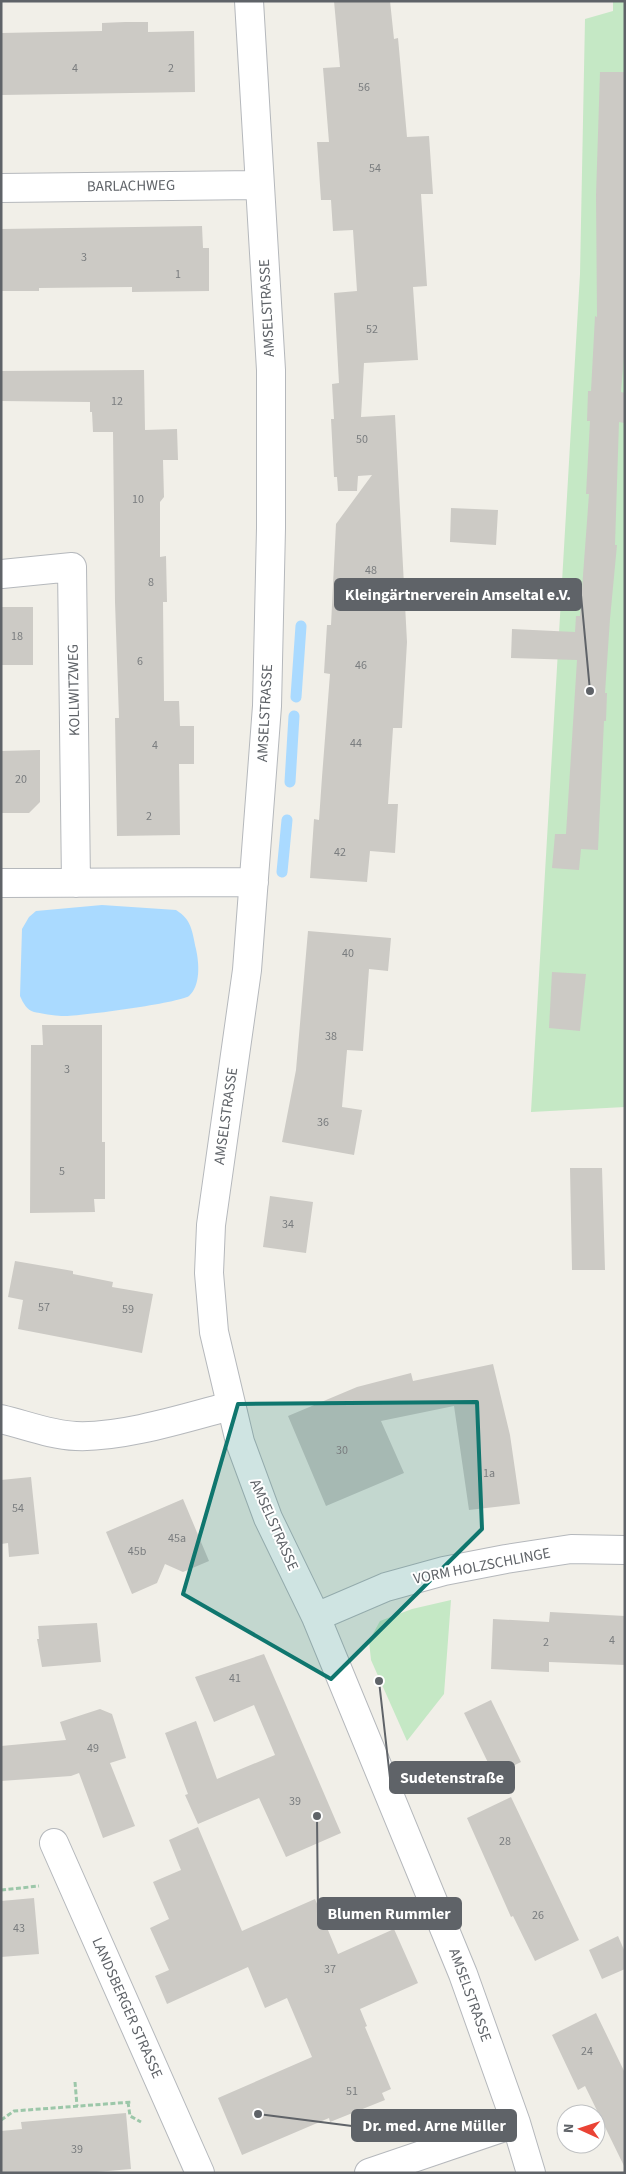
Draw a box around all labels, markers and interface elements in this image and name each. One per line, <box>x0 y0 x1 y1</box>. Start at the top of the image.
house number: 4 <box>72 60 78 77</box>
house number: 2 <box>168 60 174 77</box>
house number: 56 <box>358 79 370 96</box>
house number: 54 <box>369 160 381 177</box>
street label: BARLACHWEG <box>87 175 175 197</box>
house number: 3 <box>81 249 87 266</box>
street label: AMSELSTRASSE <box>254 258 280 357</box>
house number: 1 <box>175 266 181 283</box>
house number: 52 <box>366 321 378 338</box>
house number: 12 <box>111 393 123 410</box>
house number: 50 <box>356 431 368 448</box>
house number: 10 <box>132 491 144 508</box>
house number: 48 <box>365 562 377 579</box>
house number: 8 <box>148 574 154 591</box>
callout: Kleingärtnerverein Amseltal e.V. <box>335 579 581 610</box>
text: Kleingärtnerverein Amseltal e.V. <box>345 584 571 606</box>
house number: 18 <box>11 628 23 645</box>
street label: KOLLWITZWEG <box>63 644 85 736</box>
house number: 6 <box>137 653 143 670</box>
house number: 46 <box>355 657 367 674</box>
street label: AMSELSTRASSE <box>252 663 278 762</box>
house number: 44 <box>350 735 362 752</box>
house number: 4 <box>152 737 158 754</box>
house number: 20 <box>15 771 27 788</box>
house number: 2 <box>146 808 152 825</box>
house number: 42 <box>334 844 346 861</box>
house number: 40 <box>342 945 354 962</box>
house number: 38 <box>325 1028 337 1045</box>
house number: 3 <box>64 1061 70 1078</box>
street label: AMSELSTRASSE <box>209 1066 243 1166</box>
house number: 36 <box>317 1114 329 1131</box>
house number: 5 <box>59 1163 65 1180</box>
house number: 34 <box>282 1216 294 1233</box>
house number: 57 <box>38 1299 50 1316</box>
house number: 59 <box>122 1301 134 1318</box>
house number: 30 <box>336 1442 348 1459</box>
house number: 1a <box>483 1465 495 1482</box>
street label: AMSELSTRASSE <box>244 1476 304 1574</box>
house number: 54 <box>12 1500 24 1517</box>
house number: 45a <box>168 1530 186 1547</box>
street label: VORM HOLZSCHLINGE <box>412 1542 552 1590</box>
house number: 45b <box>128 1543 147 1560</box>
house number: 4 <box>609 1632 615 1649</box>
house number: 2 <box>543 1634 549 1651</box>
house number: 41 <box>229 1670 241 1687</box>
house number: 49 <box>87 1740 99 1757</box>
callout: Sudetenstraße <box>390 1762 514 1793</box>
text: Sudetenstraße <box>400 1767 504 1789</box>
house number: 39 <box>289 1793 301 1810</box>
house number: 28 <box>499 1833 511 1850</box>
callout: Blumen Rummler <box>318 1898 461 1929</box>
text: Blumen Rummler <box>327 1903 451 1925</box>
house number: 26 <box>532 1907 544 1924</box>
house number: 43 <box>13 1920 25 1937</box>
street label: LANDSBERGER STRASSE <box>86 1934 168 2082</box>
street label: AMSELSTRASSE <box>443 1945 497 2045</box>
house number: 37 <box>324 1961 336 1978</box>
house number: 24 <box>581 2043 593 2060</box>
house number: 51 <box>346 2083 358 2100</box>
north arrow <box>556 2104 606 2154</box>
callout: Dr. med. Arne Müller <box>352 2110 516 2141</box>
text: Dr. med. Arne Müller <box>362 2115 506 2137</box>
text: N <box>559 2123 579 2134</box>
house number: 39 <box>71 2141 83 2158</box>

